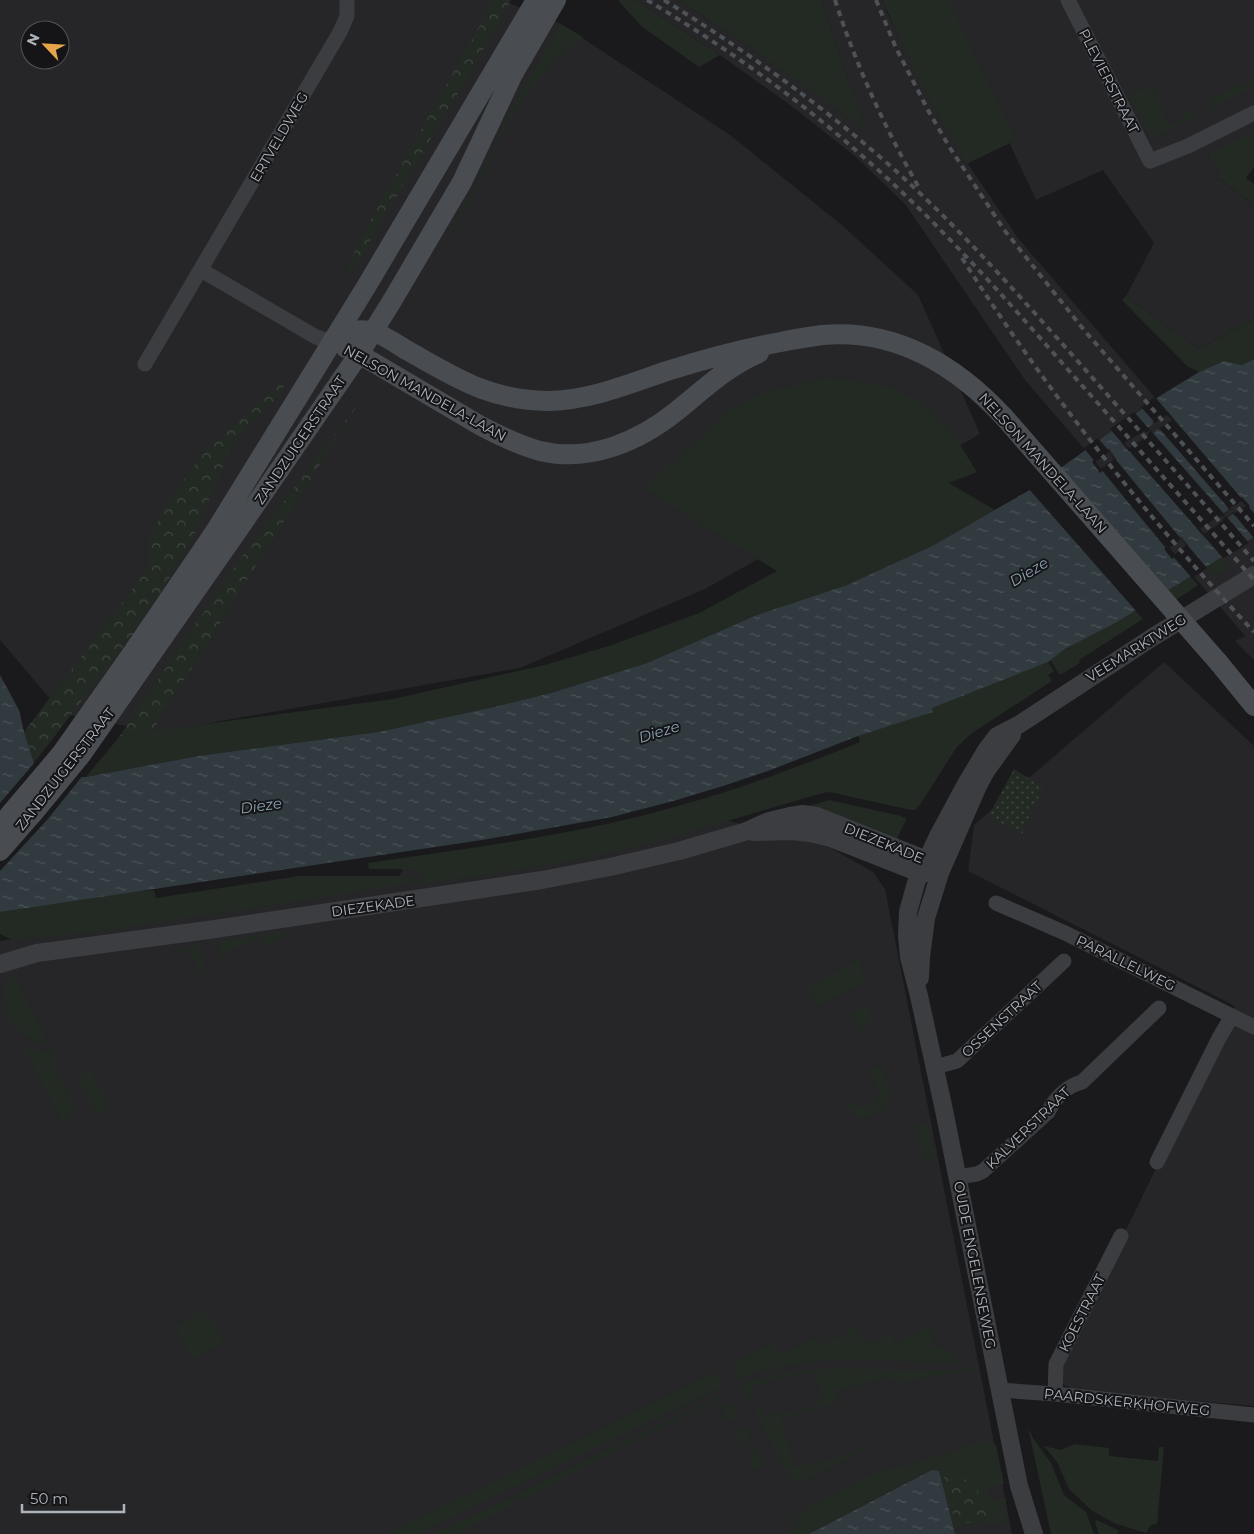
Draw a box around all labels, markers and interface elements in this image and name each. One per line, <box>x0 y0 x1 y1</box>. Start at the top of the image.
north arrow <box>20 20 70 70</box>
street label: PLEVIERSTRAAT <box>1075 26 1143 136</box>
text: N <box>23 31 44 48</box>
street label: ERTVELDWEG <box>246 89 312 185</box>
street label: NELSON MANDELA-LAAN <box>340 341 510 445</box>
street label: ZANDZUIGERSTRAAT <box>250 372 350 508</box>
street label: NELSON MANDELA-LAAN <box>975 389 1111 537</box>
water label: Dieze <box>1006 553 1052 591</box>
street label: VEEMARKTWEG <box>1083 610 1189 686</box>
street label: ZANDZUIGERSTRAAT <box>11 704 119 834</box>
water label: Dieze <box>636 716 682 747</box>
water label: Dieze <box>239 793 283 818</box>
street label: DIEZEKADE <box>842 819 926 867</box>
street label: DIEZEKADE <box>330 891 416 921</box>
street label: PARALLELWEG <box>1073 931 1179 995</box>
street label: OSSENSTRAAT <box>958 977 1046 1061</box>
street label: KALVERSTRAAT <box>982 1083 1074 1173</box>
street label: OUDE ENGELENSEWEG <box>950 1179 1000 1351</box>
street label: KOESTRAAT <box>1055 1271 1109 1355</box>
street label: PAARDSKERKHOFWEG <box>1043 1384 1211 1420</box>
scale bar <box>22 1482 125 1514</box>
text: 50 m <box>30 1489 68 1508</box>

